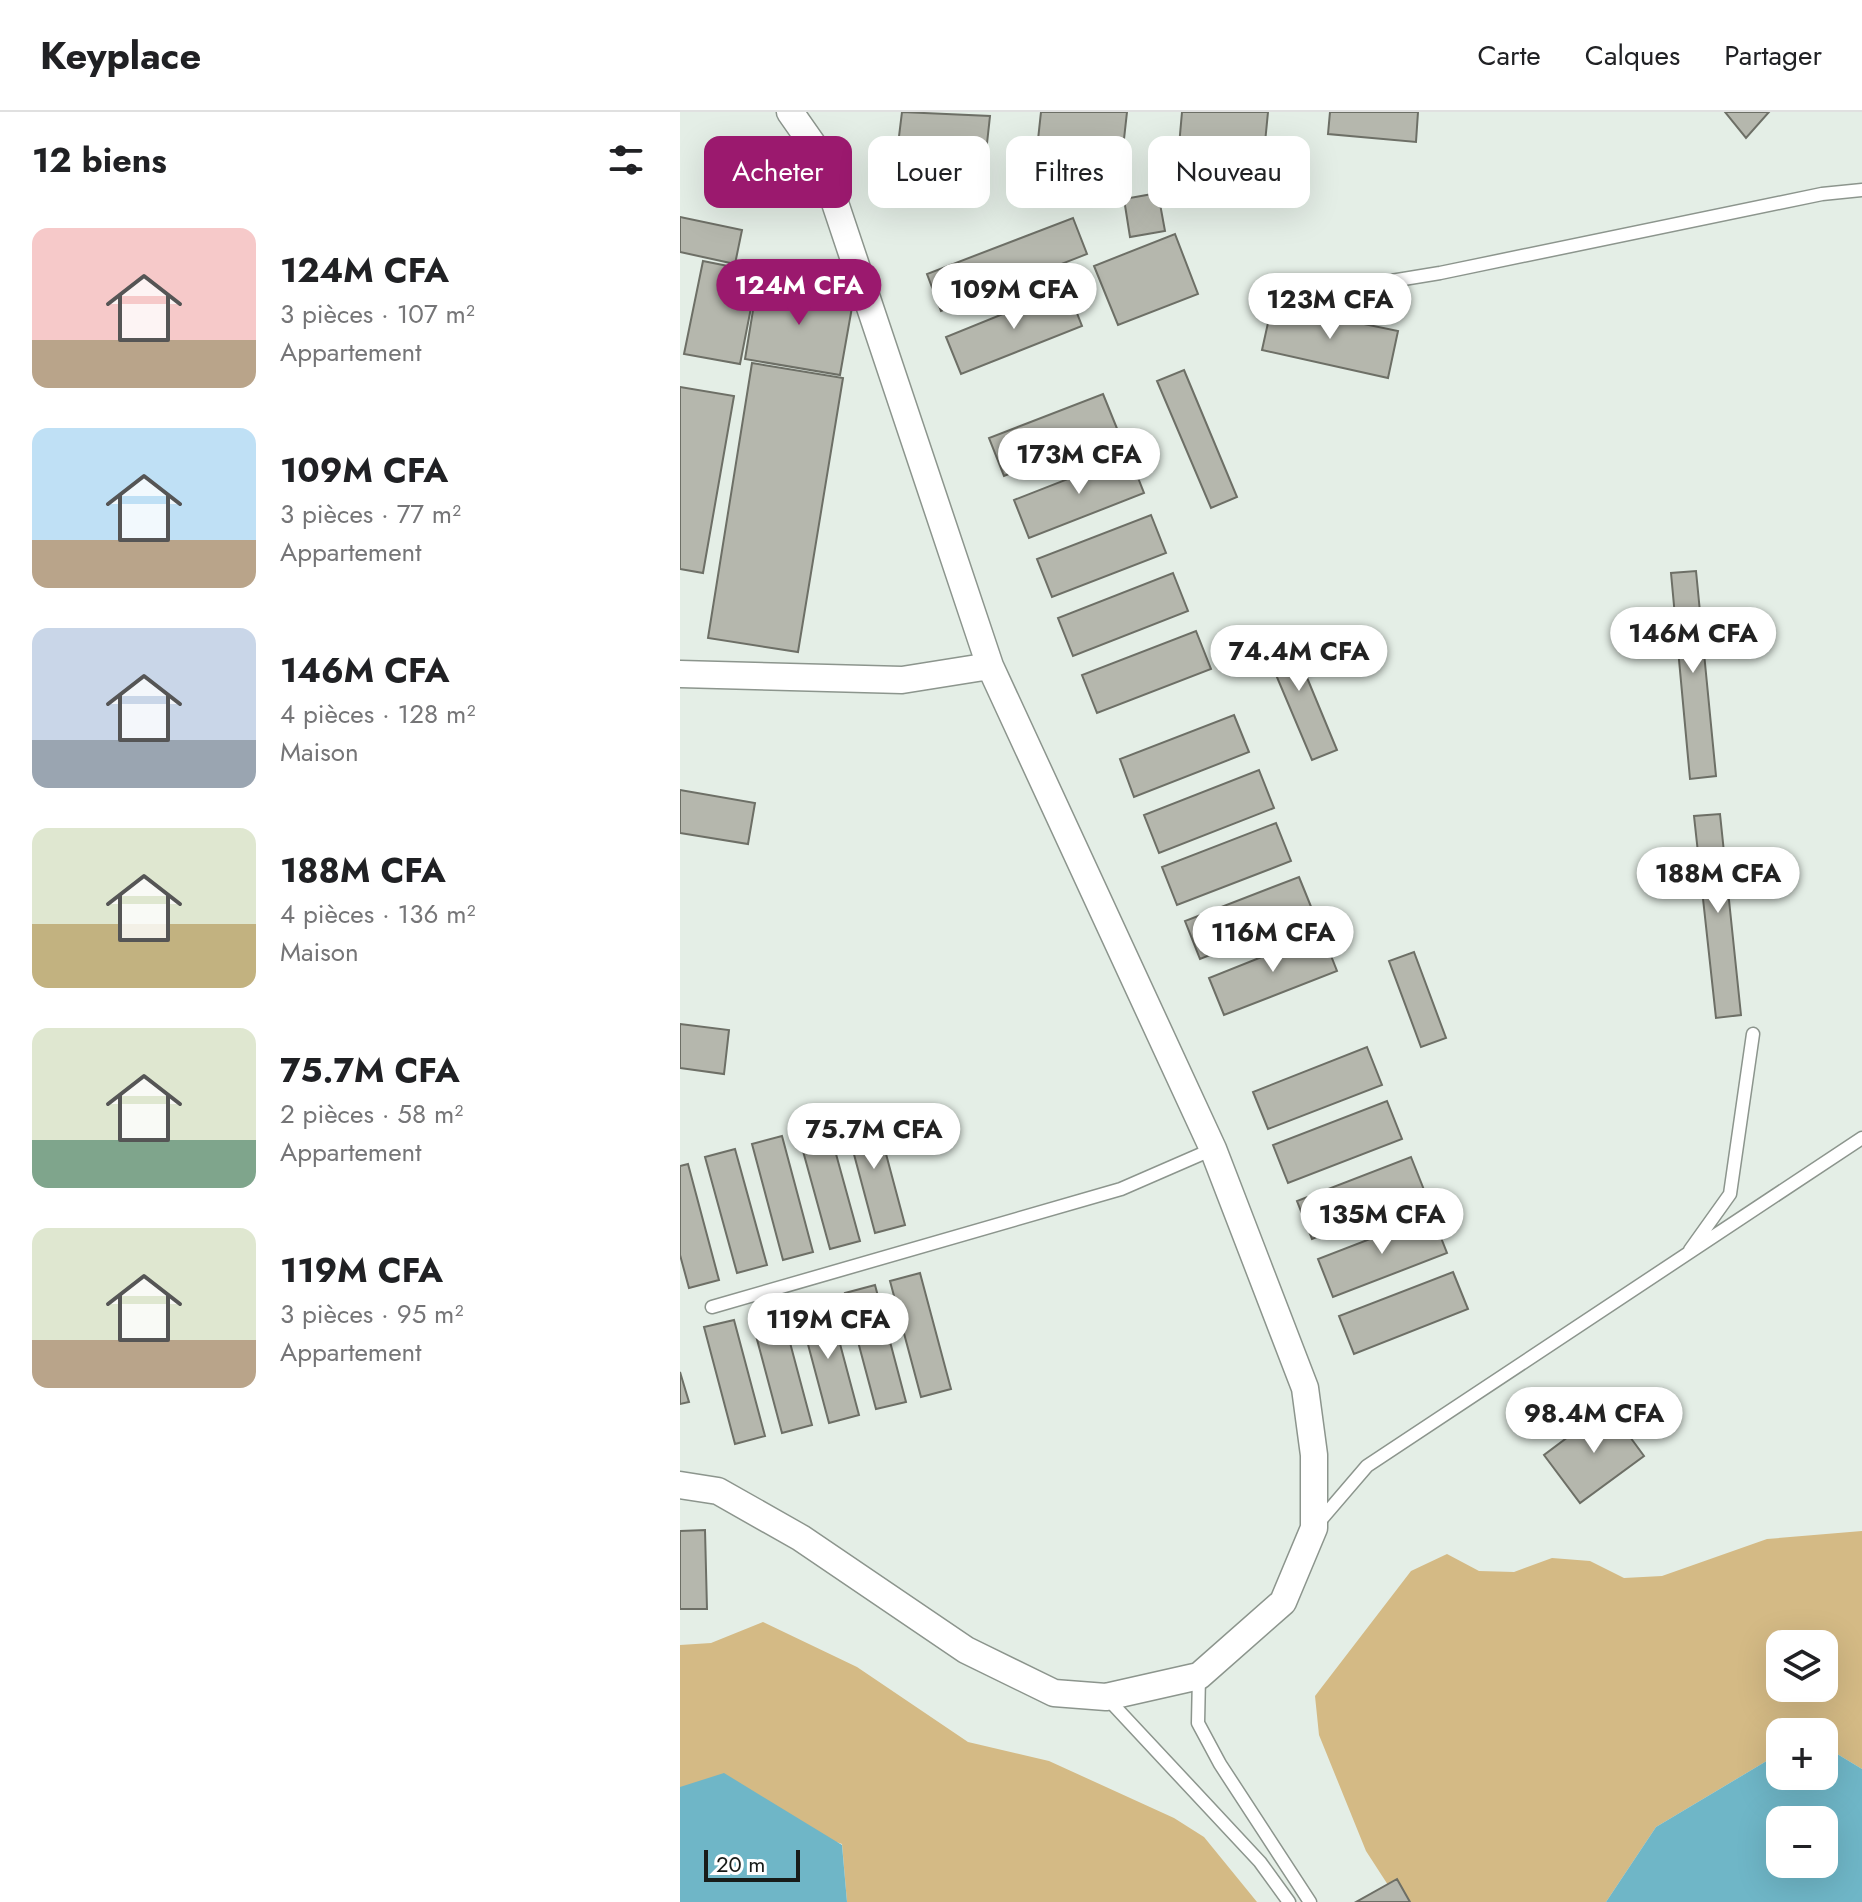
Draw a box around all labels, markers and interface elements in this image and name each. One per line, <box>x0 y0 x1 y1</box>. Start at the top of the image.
text: Keyplace <box>40 28 201 83</box>
text: Carte <box>1477 35 1541 76</box>
text: Calques <box>1585 35 1680 76</box>
text: Partager <box>1724 35 1822 76</box>
text: 12 biens <box>32 136 167 185</box>
chip: Acheter <box>704 136 852 208</box>
chip: Louer <box>868 136 990 208</box>
chip: Filtres <box>1006 136 1132 208</box>
chip: Nouveau <box>1148 136 1310 208</box>
icon: filters <box>604 138 648 182</box>
text: 124M CFA <box>280 246 449 295</box>
pin: 124M CFA <box>716 259 882 327</box>
icon: home <box>96 260 192 356</box>
pin: 109M CFA <box>931 263 1097 331</box>
text: 124M CFA <box>734 266 864 304</box>
text: 109M CFA <box>950 270 1078 308</box>
pin: 123M CFA <box>1247 273 1413 341</box>
text: 123M CFA <box>1266 280 1394 318</box>
text: 3 pièces · 107 m² <box>280 295 475 333</box>
text: Appartement <box>280 333 421 371</box>
pin: 173M CFA <box>996 428 1162 496</box>
text: 173M CFA <box>1016 435 1142 473</box>
text: 109M CFA <box>280 446 448 495</box>
icon: home <box>96 460 192 556</box>
text: 3 pièces · 77 m² <box>280 495 461 533</box>
text: Appartement <box>280 533 421 571</box>
pin: 146M CFA <box>1610 607 1776 675</box>
text: 146M CFA <box>1628 614 1758 652</box>
pin: 74.4M CFA <box>1207 625 1391 693</box>
text: 74.4M CFA <box>1228 632 1370 670</box>
text: 146M CFA <box>280 646 450 695</box>
icon: home <box>96 660 192 756</box>
text: 4 pièces · 128 m² <box>280 695 475 733</box>
text: Maison <box>280 733 359 771</box>
text: 188M CFA <box>280 846 446 895</box>
pin: 188M CFA <box>1635 847 1801 915</box>
text: 188M CFA <box>1655 854 1781 892</box>
icon: home <box>96 860 192 956</box>
text: 4 pièces · 136 m² <box>280 895 476 933</box>
pin: 116M CFA <box>1190 906 1356 974</box>
text: 116M CFA <box>1211 913 1335 951</box>
text: Maison <box>280 933 359 971</box>
text: 75.7M CFA <box>280 1046 460 1095</box>
icon: home <box>96 1060 192 1156</box>
text: 2 pièces · 58 m² <box>280 1095 463 1133</box>
pin: 75.7M CFA <box>782 1103 966 1171</box>
text: 75.7M CFA <box>805 1110 943 1148</box>
text: Appartement <box>280 1133 421 1171</box>
pin: 135M CFA <box>1299 1188 1465 1256</box>
text: 135M CFA <box>1318 1195 1446 1233</box>
text: 119M CFA <box>280 1246 443 1295</box>
icon: home <box>96 1260 192 1356</box>
pin: 119M CFA <box>745 1293 911 1361</box>
text: 3 pièces · 95 m² <box>280 1295 463 1333</box>
text: 119M CFA <box>766 1300 890 1338</box>
text: Appartement <box>280 1333 421 1371</box>
pin: 98.4M CFA <box>1502 1387 1686 1455</box>
text: 98.4M CFA <box>1524 1394 1664 1432</box>
map controls <box>1766 1630 1838 1878</box>
button: layers <box>1766 1630 1838 1702</box>
button: + <box>1766 1718 1838 1790</box>
button: − <box>1766 1806 1838 1878</box>
scale bar <box>704 1846 800 1882</box>
text: 20 m <box>716 1848 765 1880</box>

